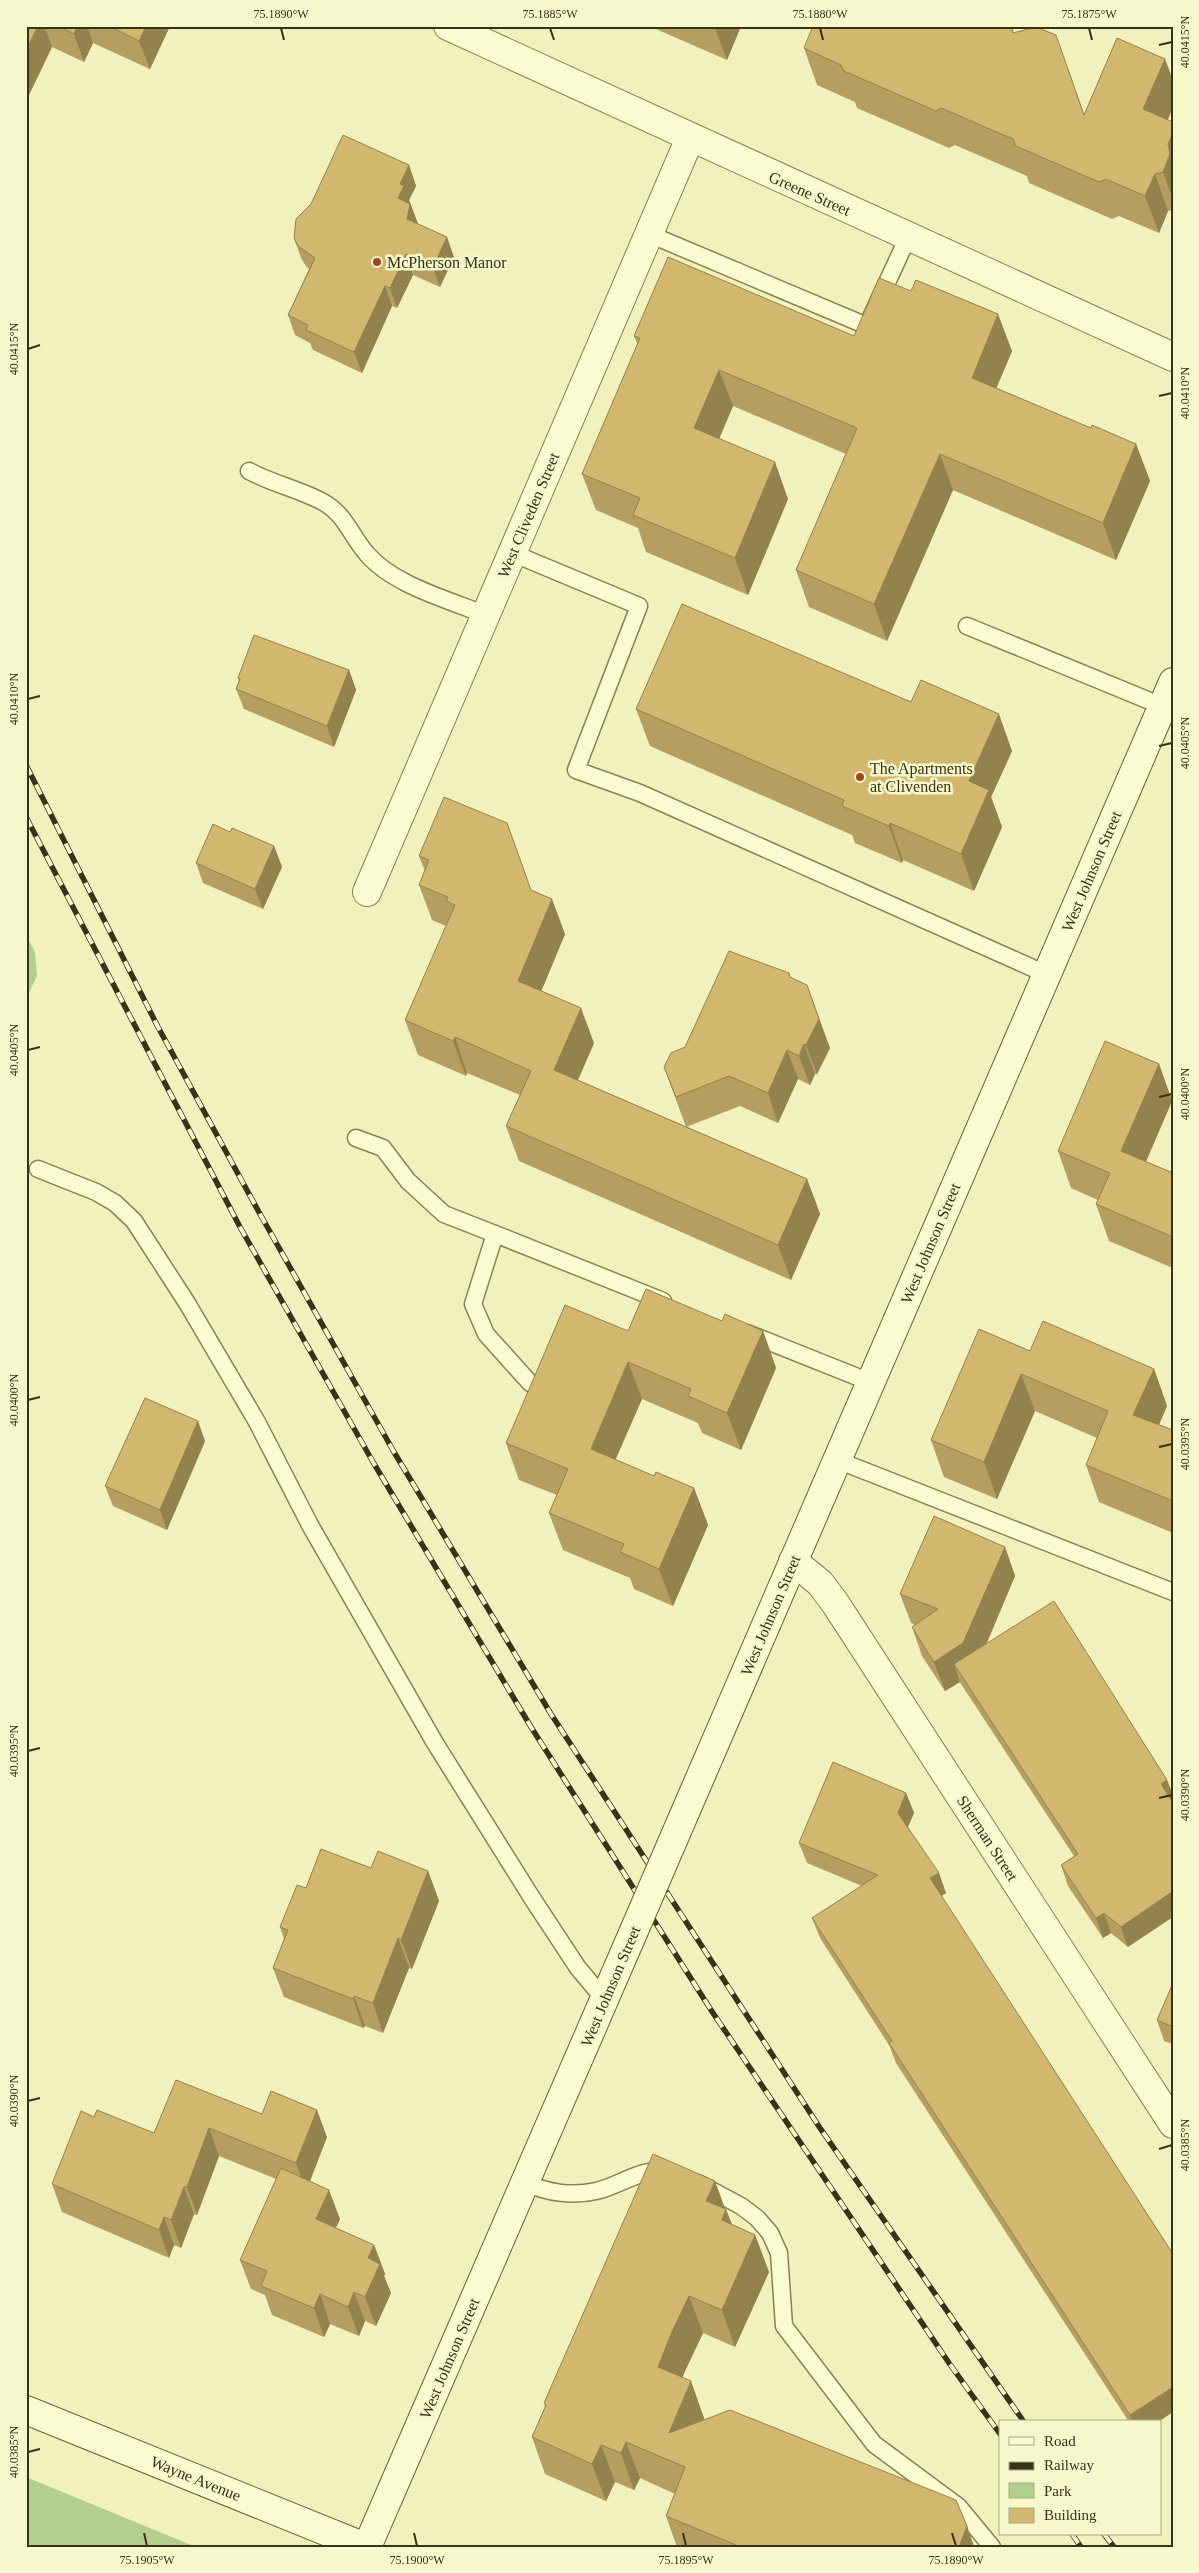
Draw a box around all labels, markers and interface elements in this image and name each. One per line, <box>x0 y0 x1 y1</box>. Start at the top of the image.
text: 75.1890°W <box>253 7 309 21</box>
text: 75.1885°W <box>522 7 578 21</box>
text: 75.1880°W <box>792 7 848 21</box>
text: 75.1875°W <box>1061 7 1117 21</box>
text: 40.0415°N <box>1178 15 1192 68</box>
street label: Greene Street <box>766 168 854 219</box>
place label: McPherson Manor <box>387 254 507 271</box>
marker: McPherson Manor <box>371 256 383 268</box>
text: 40.0415°N <box>7 322 21 375</box>
text: 40.0410°N <box>1178 366 1192 419</box>
street label: West Cliveden Street <box>494 449 563 581</box>
text: 40.0410°N <box>7 672 21 725</box>
text: 40.0405°N <box>1178 716 1192 769</box>
place label: The Apartments at Clivenden <box>870 760 973 795</box>
marker: The Apartments at Clivenden <box>854 771 866 783</box>
street label: West Johnson Street <box>1058 808 1125 934</box>
text: 40.0405°N <box>7 1023 21 1076</box>
text: 40.0400°N <box>1178 1067 1192 1120</box>
street label: West Johnson Street <box>897 1180 964 1306</box>
text: 40.0400°N <box>7 1373 21 1426</box>
text: 40.0395°N <box>1178 1417 1192 1470</box>
street label: West Johnson Street <box>737 1552 804 1678</box>
text: 40.0395°N <box>7 1724 21 1777</box>
text: 40.0390°N <box>1178 1768 1192 1821</box>
street label: Sherman Street <box>954 1792 1022 1885</box>
street label: West Johnson Street <box>577 1923 644 2049</box>
text: 40.0390°N <box>7 2074 21 2127</box>
text: 40.0385°N <box>1178 2118 1192 2171</box>
street label: West Johnson Street <box>416 2295 483 2421</box>
legend <box>999 2420 1162 2536</box>
text: 40.0385°N <box>7 2425 21 2478</box>
text: Road <box>1044 2433 1076 2449</box>
street label: Wayne Avenue <box>148 2453 243 2505</box>
text: Railway <box>1044 2457 1094 2473</box>
text: Park <box>1044 2483 1072 2499</box>
text: Building <box>1044 2507 1097 2523</box>
text: 75.1905°W <box>119 2553 175 2567</box>
text: 75.1900°W <box>389 2553 445 2567</box>
text: 75.1895°W <box>658 2553 714 2567</box>
text: 75.1890°W <box>928 2553 984 2567</box>

